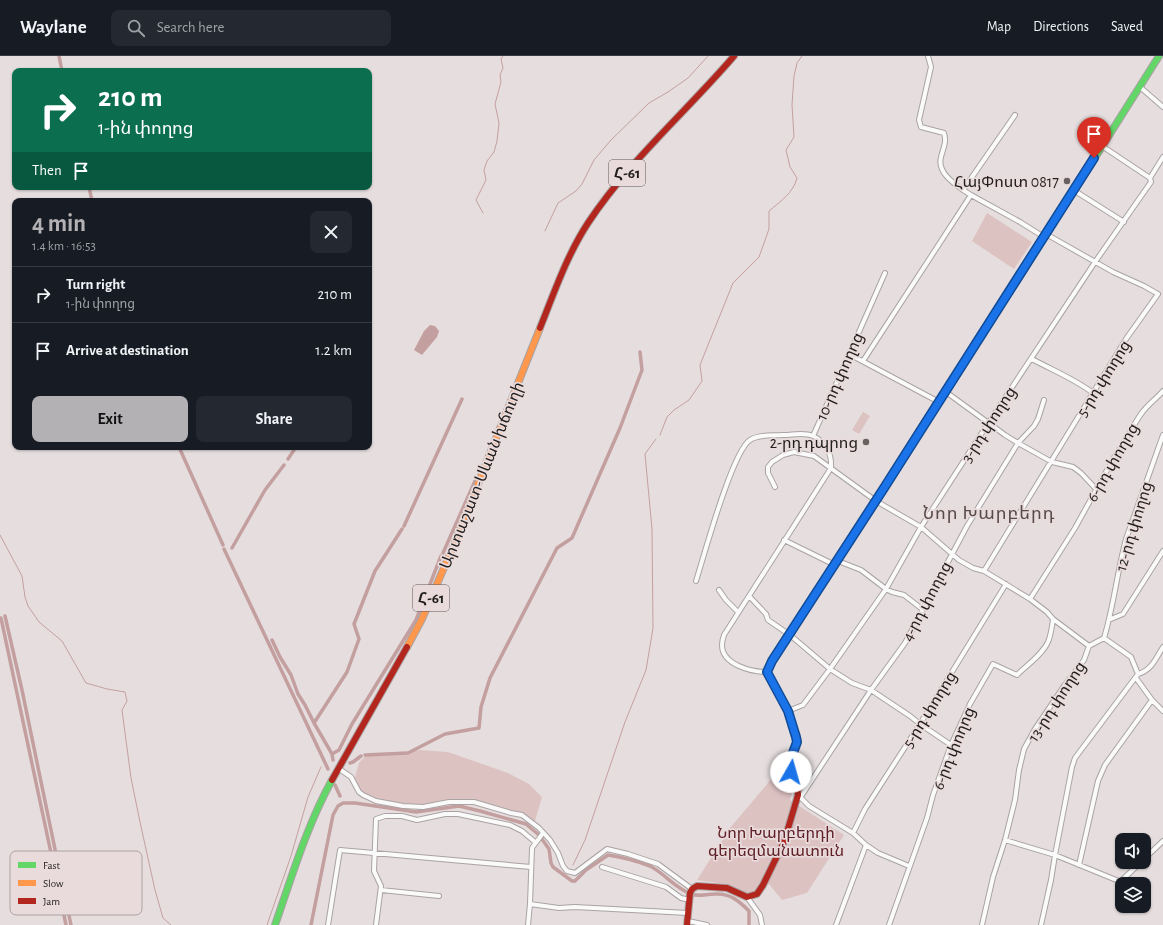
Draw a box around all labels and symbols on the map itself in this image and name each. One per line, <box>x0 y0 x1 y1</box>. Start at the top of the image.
pin <box>1077 117 1111 158</box>
road number: Հ-61 <box>609 160 645 186</box>
place label: ՀայՓոստ 0817 <box>954 174 1059 191</box>
marker: ՀայՓոստ 0817 <box>1062 176 1072 186</box>
street label: 10-րդ փողոց <box>813 330 867 423</box>
street label: 5-րդ փողոց <box>1074 337 1134 420</box>
street label: Արտաշատ-Սևան խճուղի <box>437 380 528 572</box>
street label: 3-րդ փողոց <box>959 384 1020 466</box>
street label: 6-րդ փողոց <box>1084 421 1143 505</box>
place label: 2-րդ դպրոց <box>770 435 858 452</box>
marker: 2-րդ դպրոց <box>861 437 871 447</box>
street label: 12-րդ փողոց <box>1113 480 1156 573</box>
district label: Նոր Խարբերդ <box>923 505 1055 523</box>
street label: 4-րդ փողոց <box>899 559 955 644</box>
road number: Հ-61 <box>413 585 449 611</box>
street label: 13-րդ փողոց <box>1025 659 1090 745</box>
street label: 5-րդ փողոց <box>900 668 960 751</box>
street label: 6-րդ փողոց <box>930 705 979 792</box>
position arrow <box>770 751 812 793</box>
park label: Նոր Խարբերդի գերեզմանատուն <box>708 825 844 860</box>
legend <box>10 851 142 915</box>
text: Fast <box>43 860 61 871</box>
text: Slow <box>43 878 64 889</box>
text: Jam <box>43 896 60 907</box>

